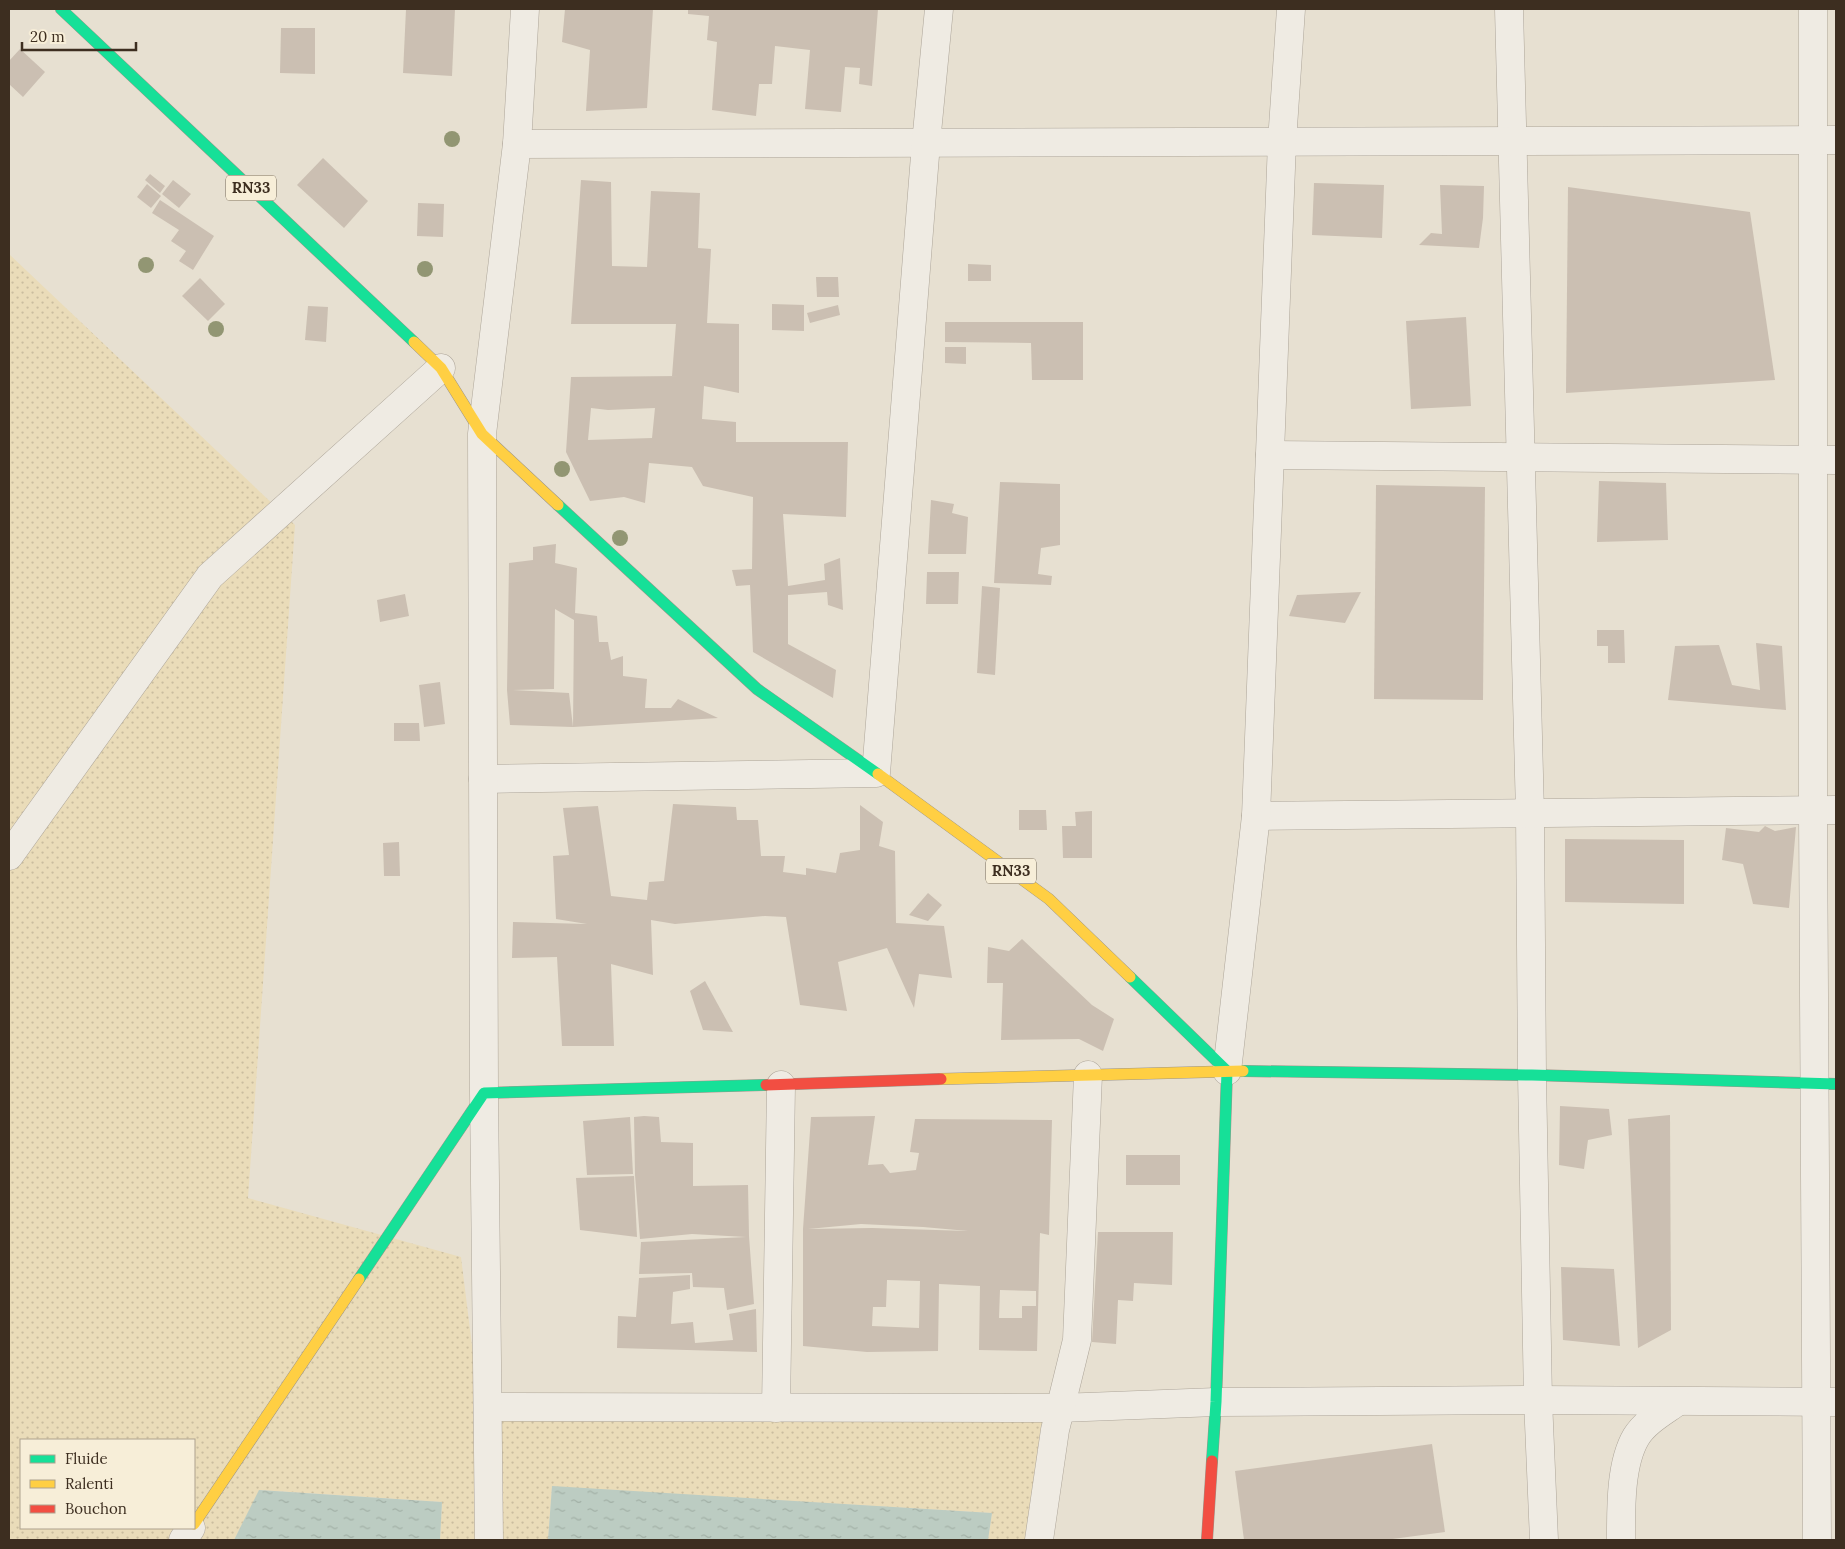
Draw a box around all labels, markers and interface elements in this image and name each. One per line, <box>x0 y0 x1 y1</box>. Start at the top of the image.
scale bar <box>22 20 136 52</box>
text: 20 m <box>30 27 65 46</box>
road number: RN33 <box>226 176 276 200</box>
road number: RN33 <box>986 858 1036 884</box>
legend <box>20 1439 195 1529</box>
text: Fluide <box>65 1449 108 1468</box>
text: Ralenti <box>65 1474 113 1493</box>
text: Bouchon <box>65 1499 127 1518</box>

